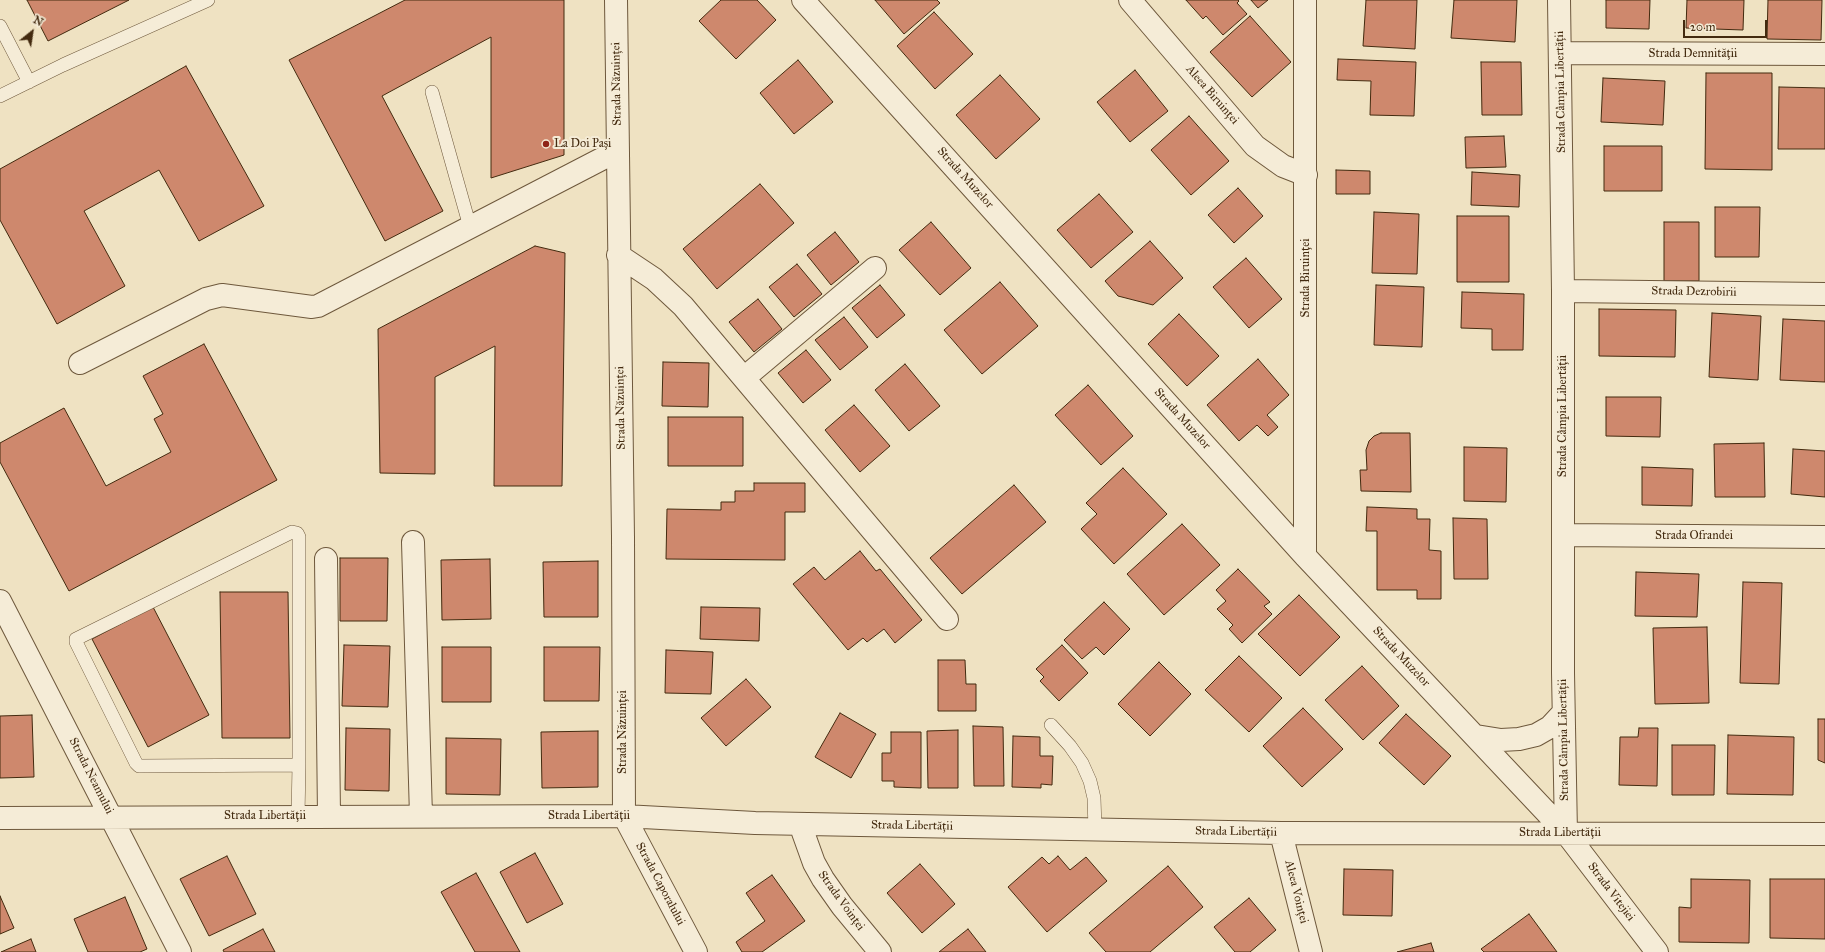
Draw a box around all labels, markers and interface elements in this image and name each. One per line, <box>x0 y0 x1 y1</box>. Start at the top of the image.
north arrow <box>12 12 52 52</box>
scale bar <box>1685 12 1769 38</box>
text: N <box>31 13 46 29</box>
text: 20 m <box>1690 20 1716 34</box>
street label: Strada Câmpia Libertății <box>1553 31 1569 153</box>
street label: Strada Năzuinței <box>609 42 625 126</box>
street label: Strada Demnității <box>1649 47 1737 61</box>
street label: Aleea Biruinței <box>1182 63 1242 127</box>
place label: La Doi Pași <box>554 137 611 151</box>
marker: La Doi Pași <box>541 139 551 149</box>
street label: Strada Muzelor <box>934 144 996 212</box>
street label: Strada Biruinței <box>1299 239 1313 317</box>
street label: Strada Dezrobirii <box>1651 284 1737 300</box>
street label: Strada Câmpia Libertății <box>1556 355 1570 477</box>
street label: Strada Năzuinței <box>613 366 629 450</box>
street label: Strada Muzelor <box>1151 385 1213 453</box>
street label: Strada Ofrandei <box>1655 529 1733 543</box>
street label: Strada Muzelor <box>1369 624 1433 690</box>
street label: Strada Câmpia Libertății <box>1556 679 1572 801</box>
street label: Strada Năzuinței <box>616 690 630 774</box>
street label: Strada Neamului <box>66 735 116 817</box>
street label: Strada Libertății <box>224 809 306 823</box>
street label: Strada Libertății <box>548 809 630 823</box>
street label: Strada Libertății <box>871 818 953 834</box>
street label: Strada Libertății <box>1195 824 1277 840</box>
street label: Strada Libertății <box>1519 826 1601 840</box>
street label: Strada Caporalului <box>632 840 688 928</box>
street label: Aleea Voinței <box>1281 859 1311 925</box>
street label: Strada Vitejiei <box>1584 860 1638 924</box>
street label: Strada Voinței <box>814 868 868 934</box>

